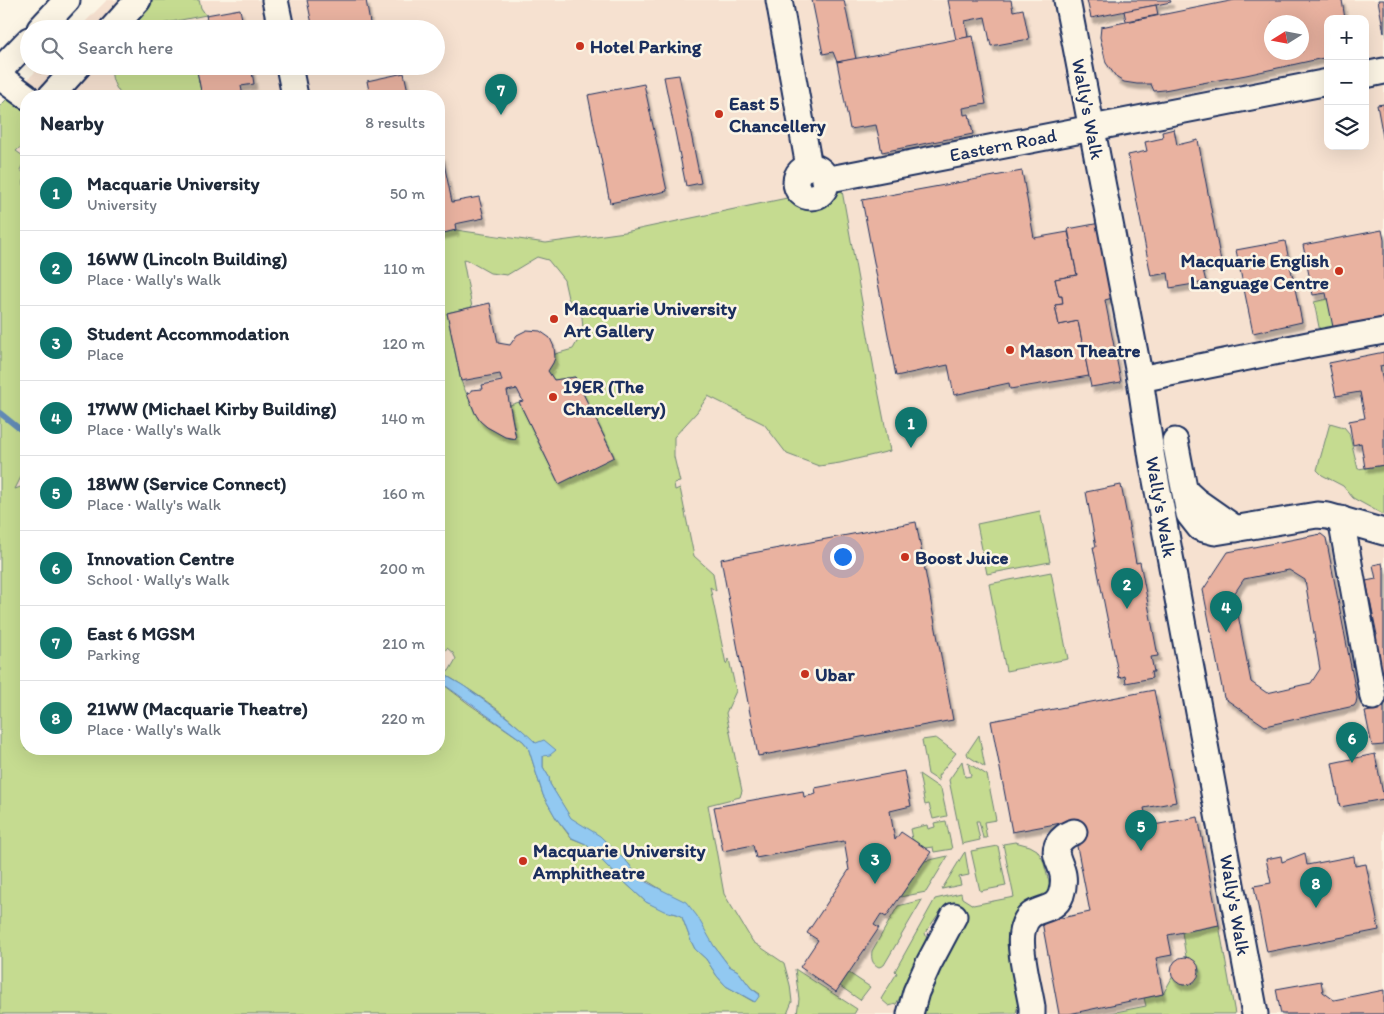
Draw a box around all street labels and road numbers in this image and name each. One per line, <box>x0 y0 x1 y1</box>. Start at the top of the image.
street label: Wally's Walk <box>1067 57 1109 161</box>
street label: Eastern Road <box>947 123 1059 167</box>
street label: Wally's Walk <box>1141 455 1181 559</box>
street label: Wally's Walk <box>1215 853 1255 957</box>

